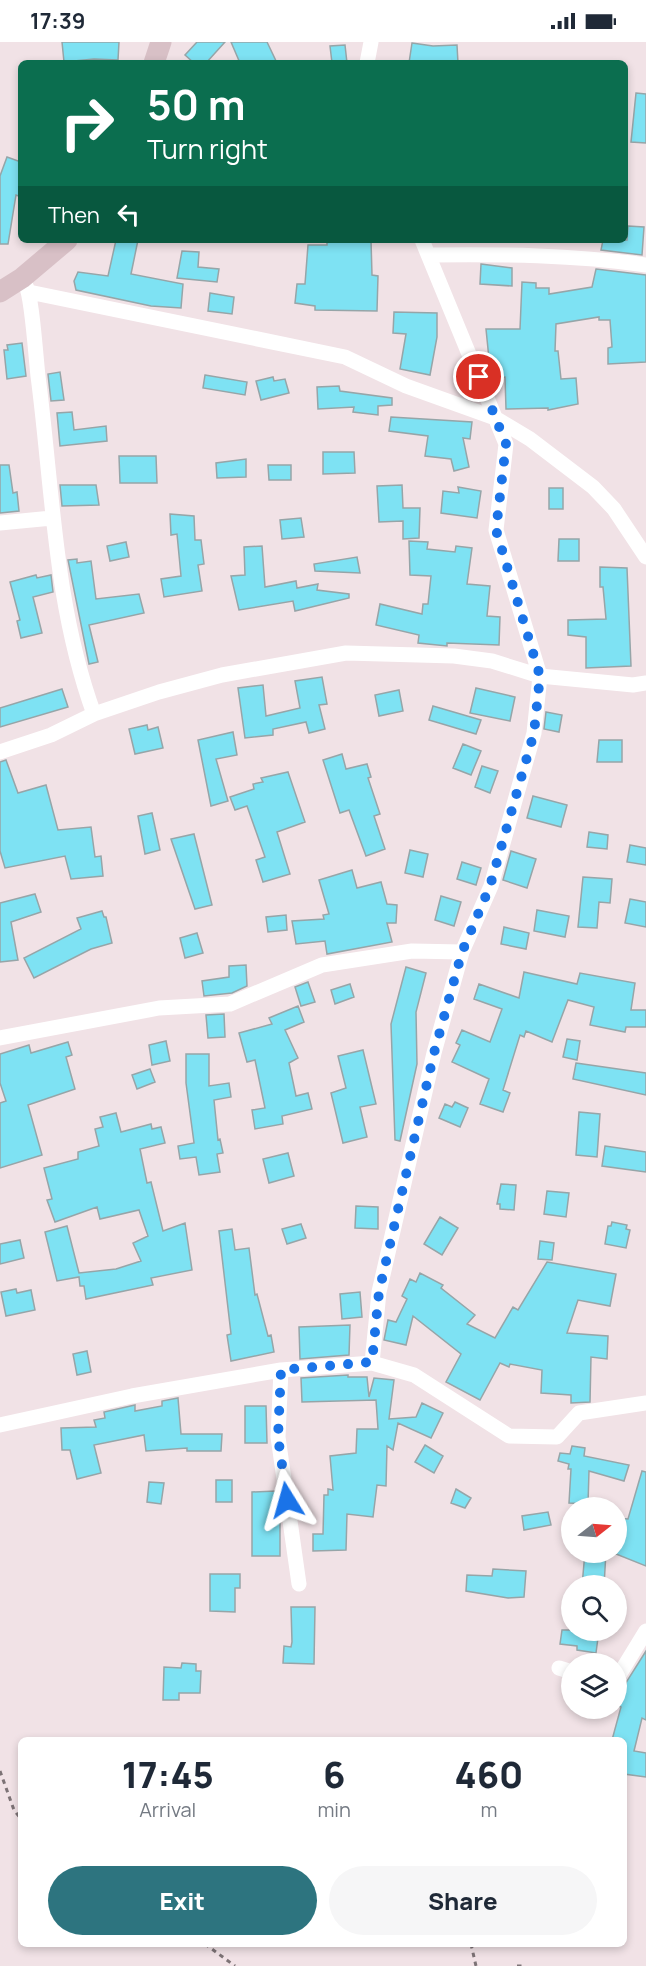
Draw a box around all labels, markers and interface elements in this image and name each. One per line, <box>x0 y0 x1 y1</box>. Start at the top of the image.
text: 17:39 <box>30 6 85 36</box>
text: 50 m <box>147 75 245 133</box>
icon: right <box>48 84 126 162</box>
text: Turn right <box>147 130 268 167</box>
icon: left <box>112 198 145 231</box>
text: Then <box>48 200 100 230</box>
pin <box>453 351 504 402</box>
icon: arrive <box>462 360 495 393</box>
position arrow <box>255 1468 319 1532</box>
north arrow <box>561 1497 627 1563</box>
map controls <box>561 1497 627 1719</box>
button: search <box>561 1575 627 1641</box>
button: layers <box>561 1653 627 1719</box>
text: 17:45 <box>122 1750 214 1799</box>
text: 6 <box>323 1750 345 1799</box>
text: 460 <box>455 1750 523 1799</box>
text: Arrival <box>139 1796 196 1823</box>
text: min <box>317 1796 351 1823</box>
text: m <box>480 1796 497 1823</box>
button: Exit <box>48 1866 317 1935</box>
button: Share <box>329 1866 597 1935</box>

